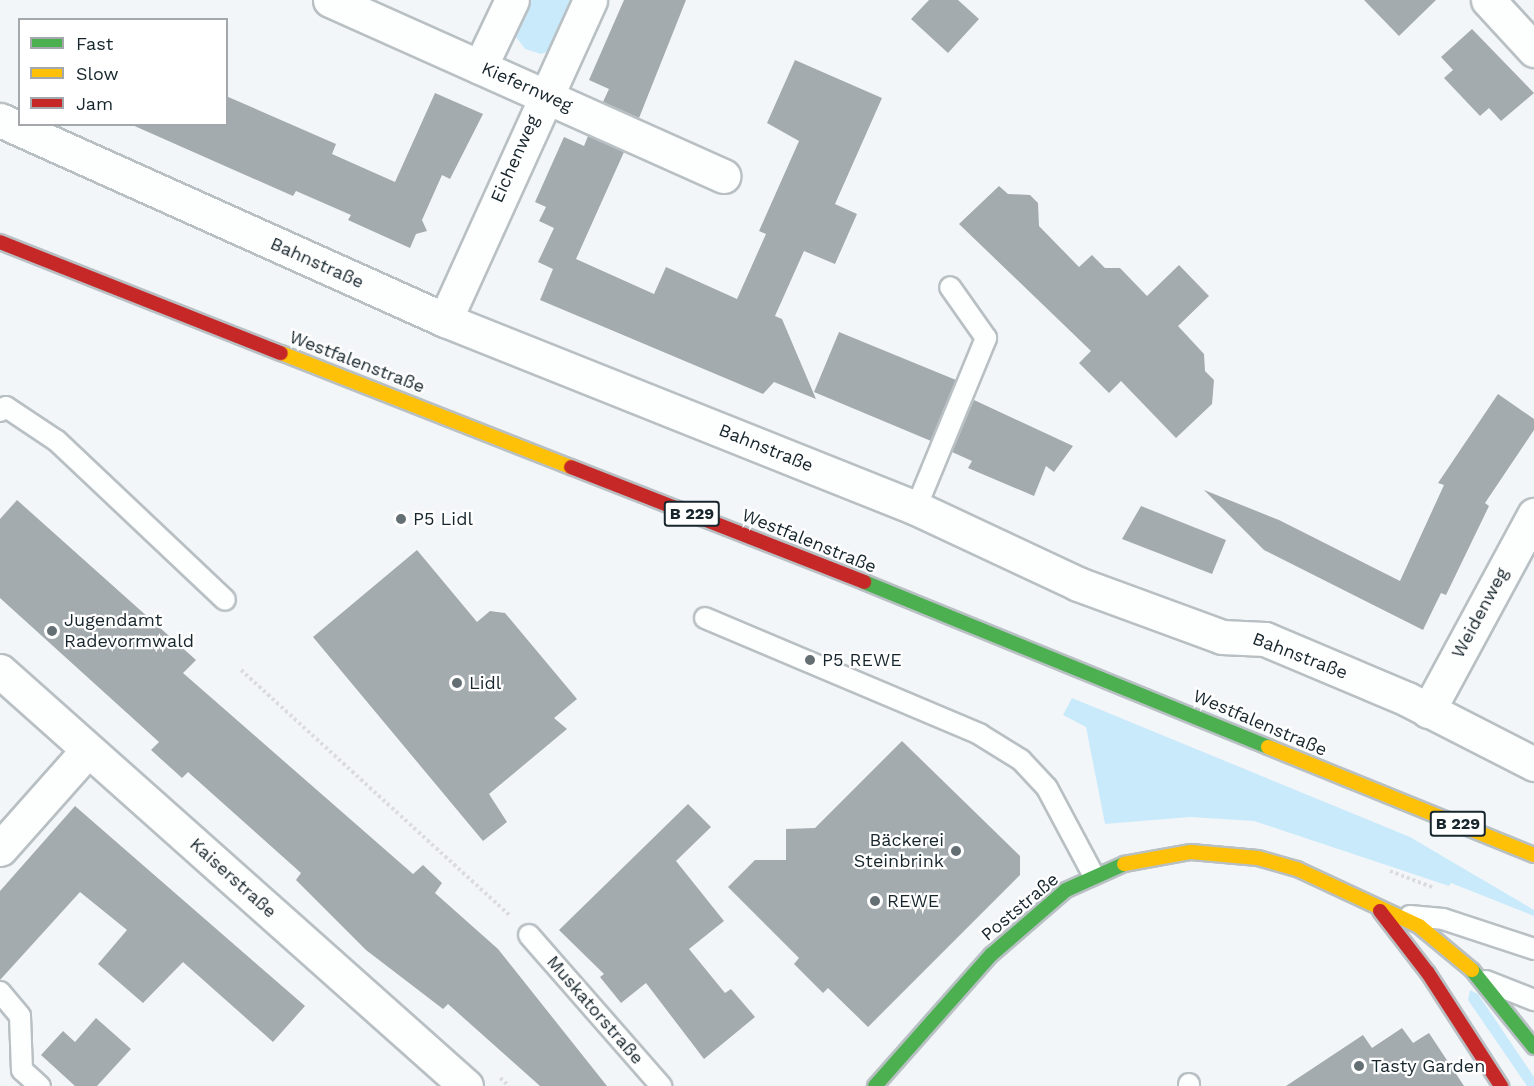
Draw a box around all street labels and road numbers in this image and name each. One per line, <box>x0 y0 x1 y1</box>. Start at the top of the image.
street label: Kiefernweg <box>478 57 576 117</box>
street label: Eichenweg <box>486 112 544 206</box>
street label: Bahnstraße <box>267 233 367 293</box>
street label: Westfalenstraße <box>286 326 428 398</box>
street label: Bahnstraße <box>716 419 816 477</box>
road number: B 229 <box>664 501 720 527</box>
street label: Westfalenstraße <box>739 504 879 578</box>
street label: Weidenweg <box>1447 564 1513 662</box>
street label: Bahnstraße <box>1249 628 1351 684</box>
street label: Westfalenstraße <box>1190 685 1330 761</box>
road number: B 229 <box>1430 811 1486 837</box>
street label: Kaiserstraße <box>185 833 281 923</box>
street label: Poststraße <box>977 868 1063 946</box>
street label: Muskatorstraße <box>542 951 648 1069</box>

